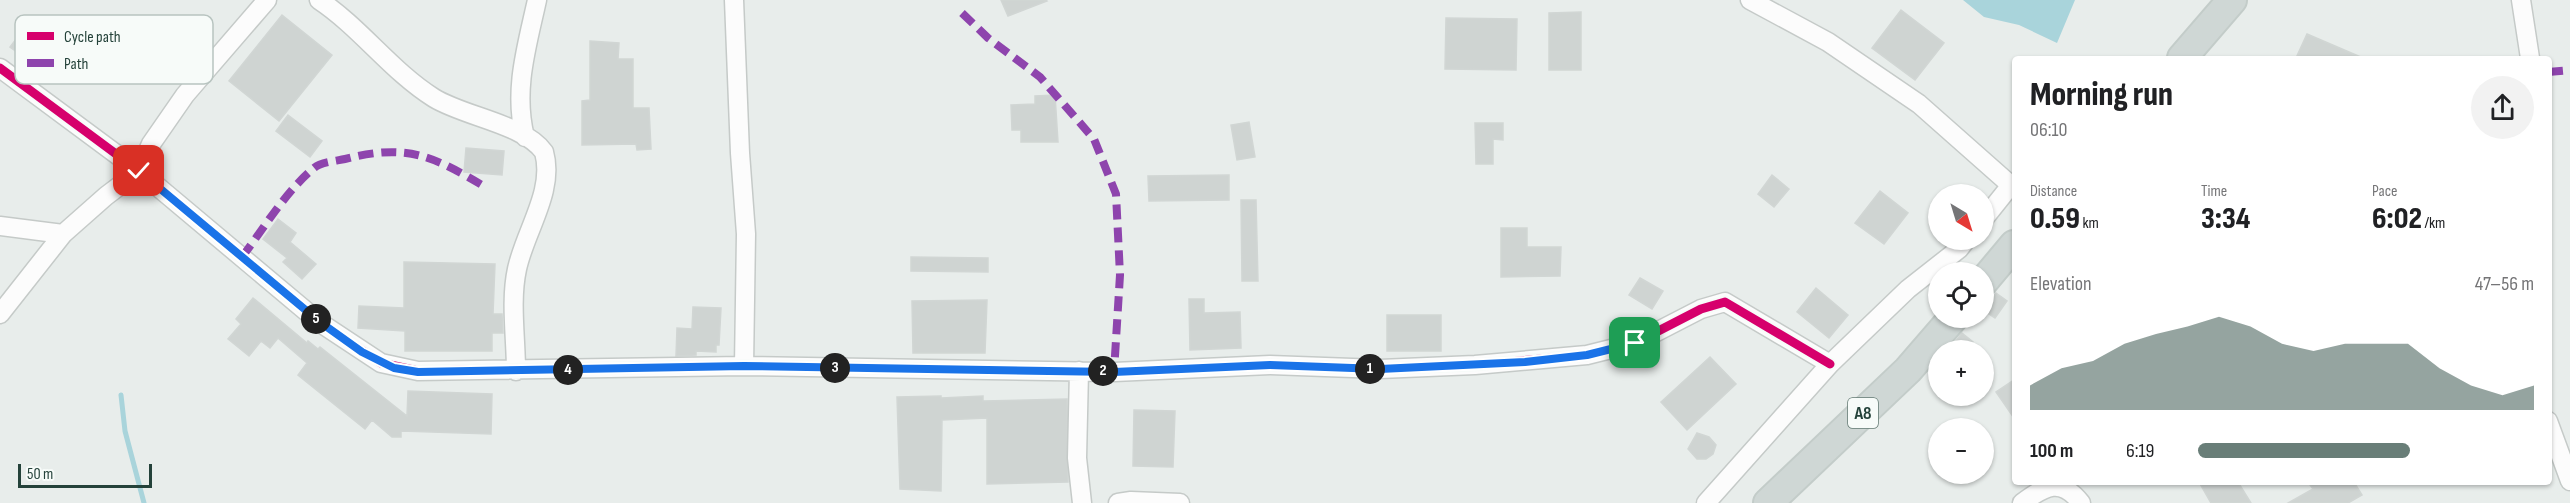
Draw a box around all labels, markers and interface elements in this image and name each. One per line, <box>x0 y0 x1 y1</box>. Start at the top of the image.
legend <box>15 15 213 84</box>
text: Cycle path <box>64 28 121 47</box>
text: Path <box>64 55 88 74</box>
text: Morning run <box>2030 75 2173 115</box>
button: share <box>2471 76 2534 139</box>
text: 06:10 <box>2030 118 2067 142</box>
pin <box>113 145 164 196</box>
icon: check <box>122 154 155 187</box>
text: Distance <box>2030 182 2077 201</box>
text: Time <box>2201 182 2227 201</box>
text: Pace <box>2372 182 2397 201</box>
north arrow <box>1928 184 1994 250</box>
map controls <box>1928 184 1994 484</box>
text: 0.59 <box>2030 201 2080 237</box>
text: 3:34 <box>2201 201 2250 237</box>
text: 6:02 <box>2372 201 2422 237</box>
text: km <box>2080 214 2099 233</box>
text: /km <box>2422 214 2445 233</box>
button: locate <box>1928 262 1994 328</box>
text: Elevation <box>2030 272 2092 296</box>
text: 47–56 m <box>2475 272 2534 296</box>
pin: 5 <box>301 304 331 334</box>
text: 5 <box>312 309 320 328</box>
pin <box>1609 317 1660 368</box>
icon: arrive <box>1618 326 1651 359</box>
button: + <box>1928 340 1994 406</box>
pin: 3 <box>820 353 850 383</box>
pin: 1 <box>1355 354 1385 384</box>
pin: 4 <box>553 355 583 385</box>
pin: 2 <box>1088 356 1118 386</box>
text: 3 <box>831 358 839 377</box>
text: 1 <box>1367 359 1373 378</box>
text: 4 <box>564 360 572 379</box>
text: 2 <box>1099 361 1107 380</box>
road number: A8 <box>1848 398 1878 428</box>
button: − <box>1928 418 1994 484</box>
text: 100 m <box>2030 439 2073 463</box>
text: 6:19 <box>2126 439 2154 463</box>
scale bar <box>18 461 152 488</box>
text: 50 m <box>27 465 53 484</box>

